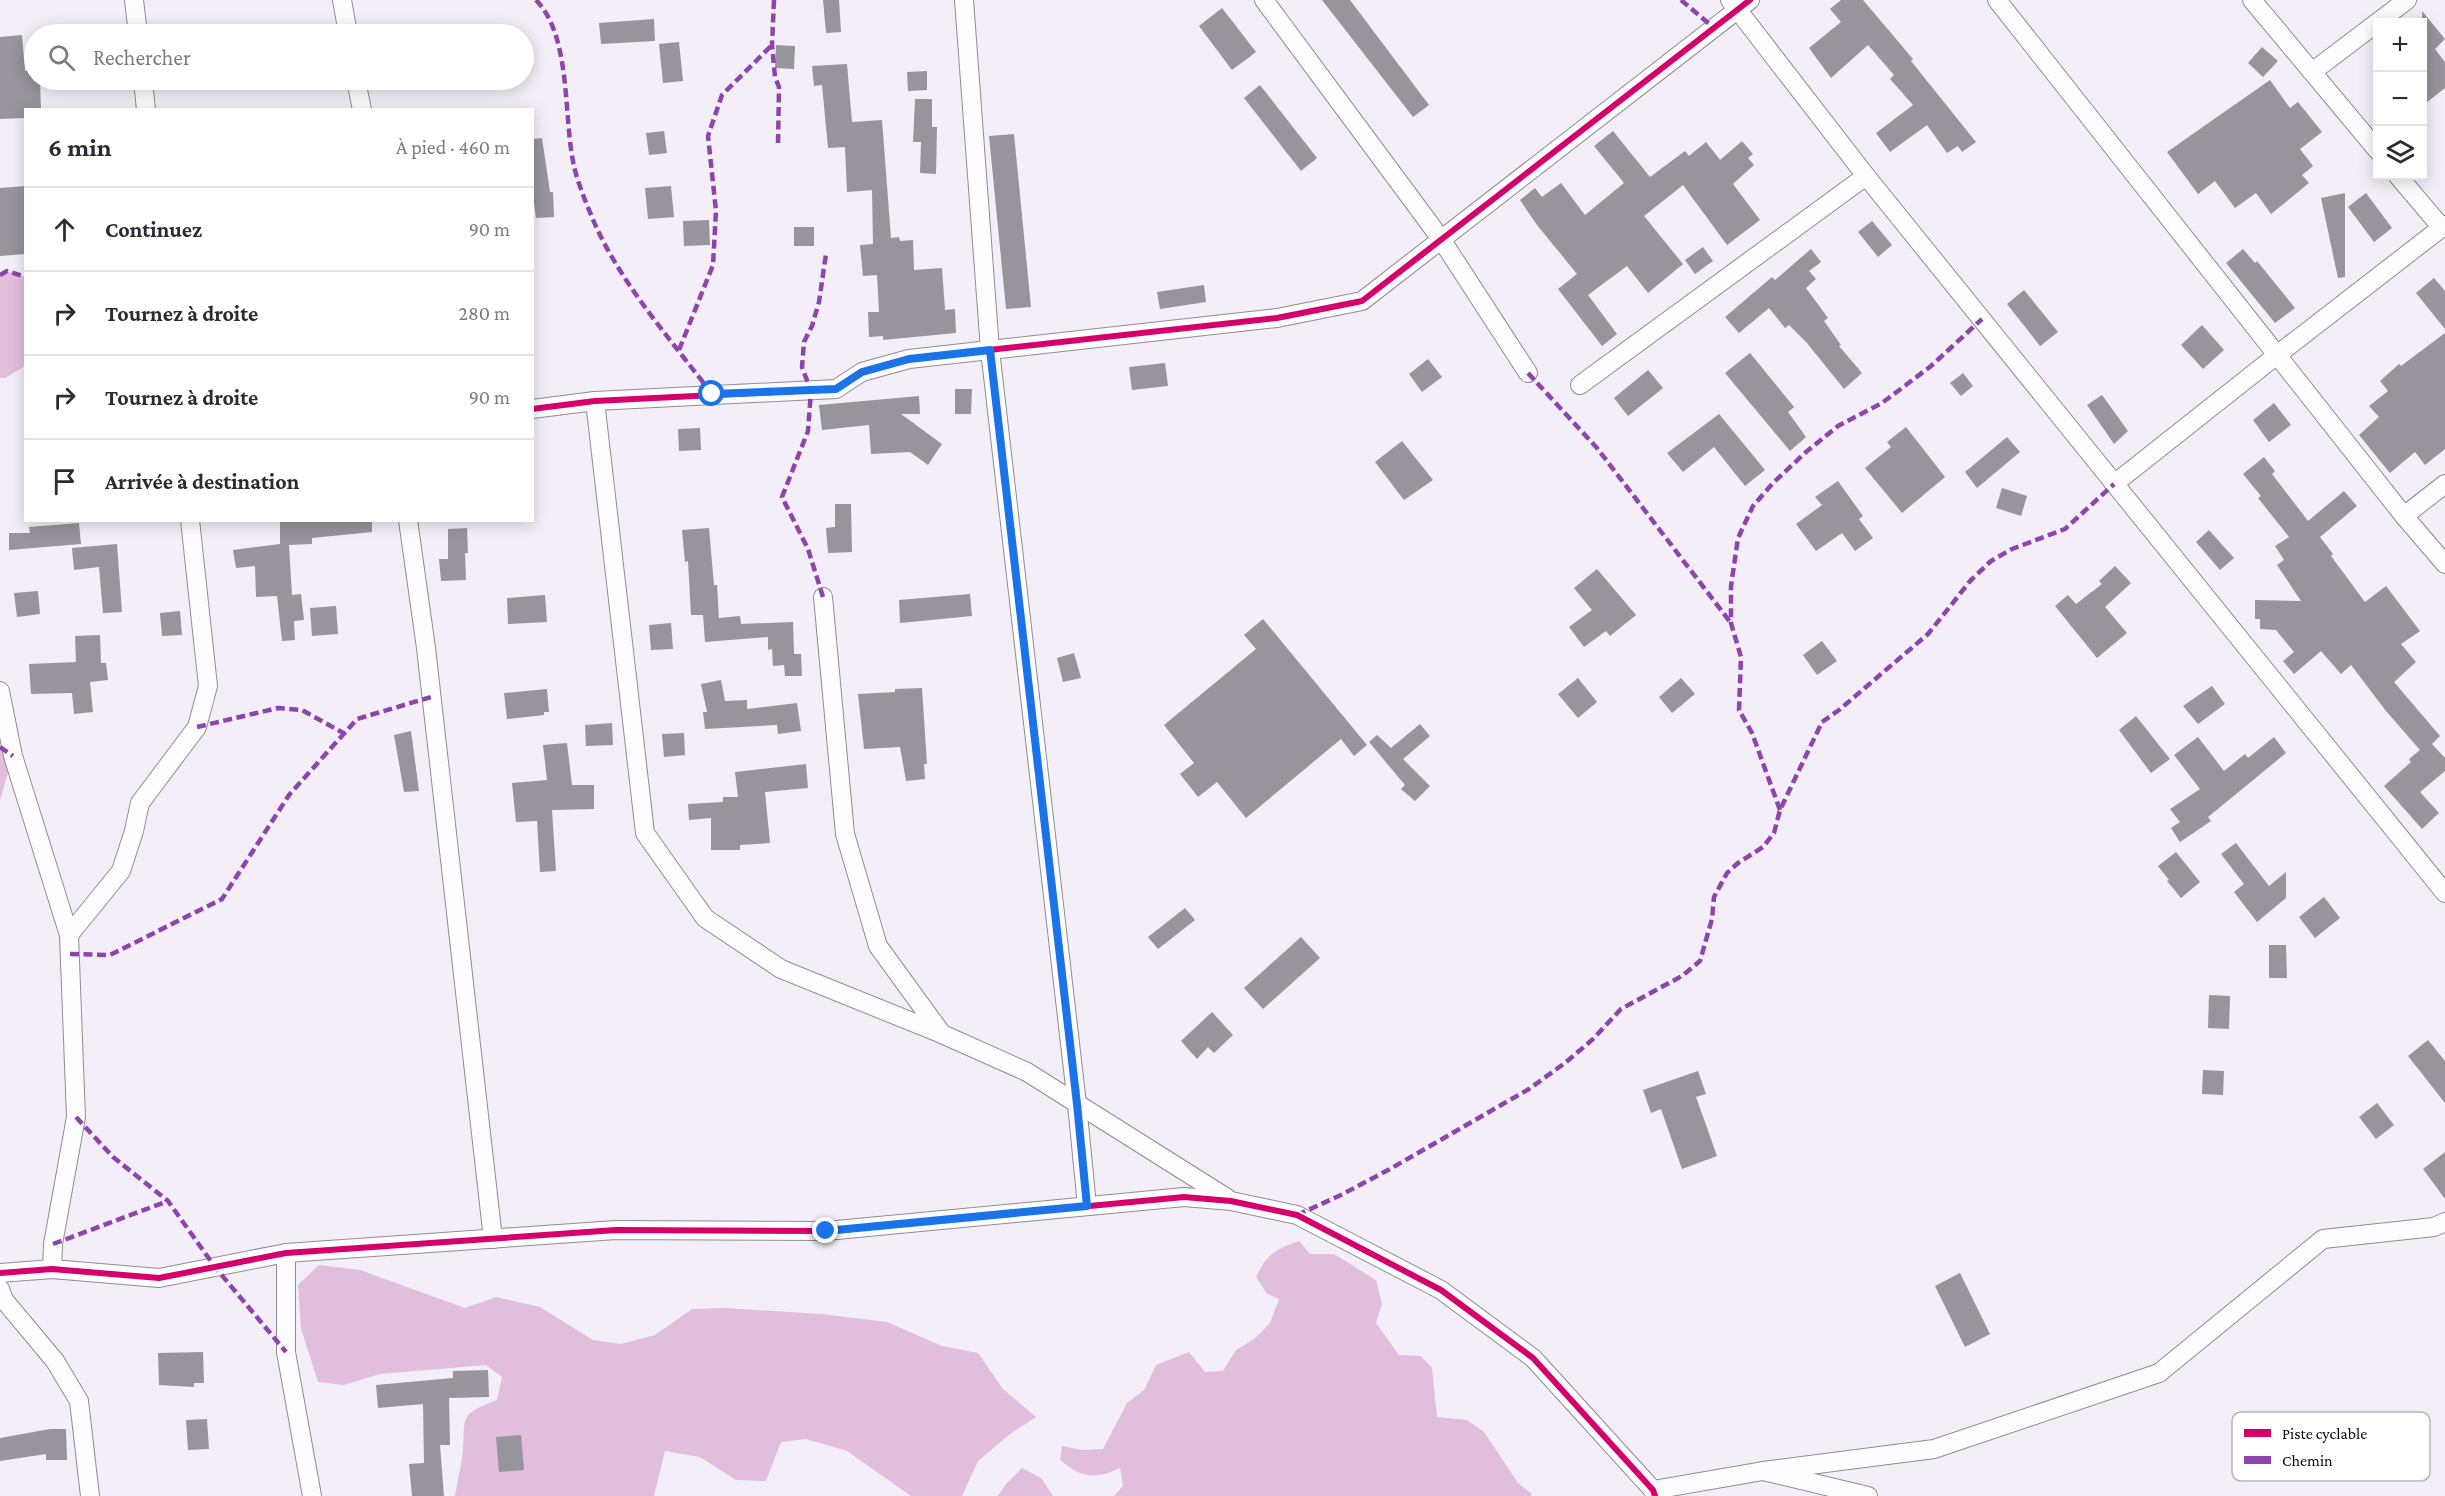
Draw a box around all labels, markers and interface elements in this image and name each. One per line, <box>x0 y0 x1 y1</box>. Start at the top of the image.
map controls <box>2373 18 2427 180</box>
button: + <box>2373 18 2427 72</box>
search box <box>24 24 534 90</box>
icon: search <box>45 41 78 74</box>
text: Rechercher <box>93 45 191 70</box>
button: − <box>2373 72 2427 126</box>
button: layers <box>2373 126 2427 180</box>
text: 6 min <box>48 133 112 162</box>
text: À pied · 460 m <box>396 136 510 158</box>
icon: ahead <box>48 213 81 246</box>
text: Continuez <box>105 217 202 242</box>
text: 90 m <box>469 218 510 240</box>
icon: right <box>48 297 81 330</box>
text: Tournez à droite <box>105 301 258 326</box>
text: 280 m <box>459 302 510 324</box>
route start <box>698 380 724 406</box>
icon: right <box>48 381 81 414</box>
text: Tournez à droite <box>105 385 258 410</box>
text: 90 m <box>469 386 510 408</box>
icon: arrive <box>48 465 81 498</box>
text: Arrivée à destination <box>105 469 299 494</box>
route end <box>812 1217 838 1243</box>
legend <box>2232 1412 2430 1481</box>
text: Piste cyclable <box>2282 1425 2367 1443</box>
text: Chemin <box>2282 1452 2333 1469</box>

